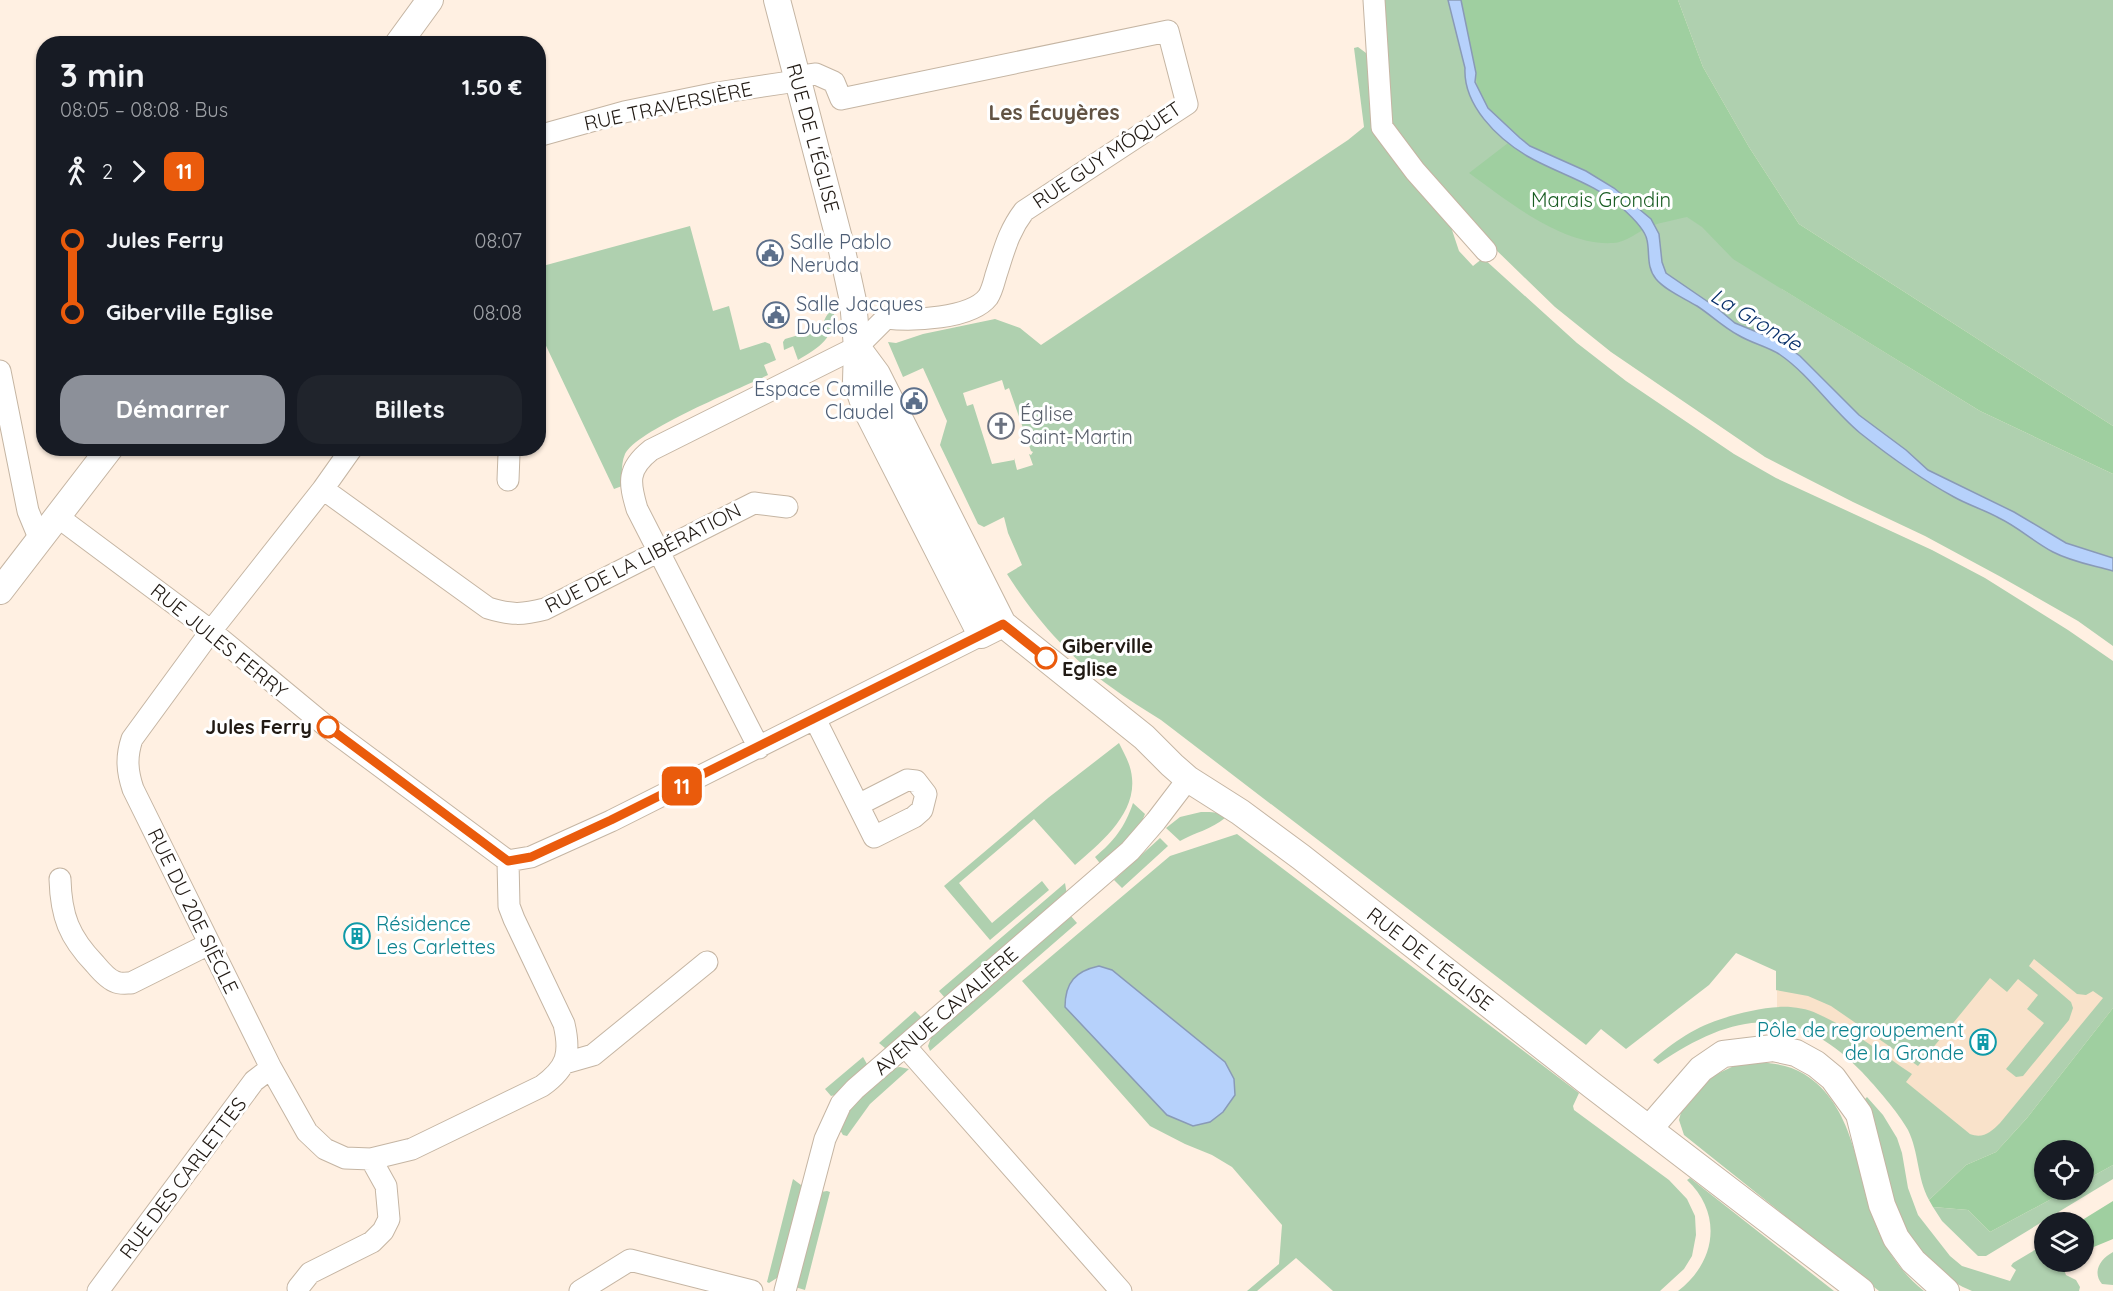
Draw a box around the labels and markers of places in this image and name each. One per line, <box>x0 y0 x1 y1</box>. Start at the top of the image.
place label: Salle Pablo Neruda <box>790 229 892 277</box>
public building icon: Salle Pablo Neruda <box>755 238 785 268</box>
place label: Salle Jacques Duclos <box>796 291 923 339</box>
public building icon: Salle Jacques Duclos <box>761 300 791 330</box>
place label: Espace Camille Claudel <box>754 376 894 424</box>
public building icon: Espace Camille Claudel <box>899 386 929 416</box>
place label: Église Saint-Martin <box>1020 401 1133 449</box>
church icon: Église Saint-Martin <box>986 411 1016 441</box>
place label: Giberville Eglise <box>1062 633 1153 681</box>
marker: Giberville Eglise <box>1035 647 1057 669</box>
place label: Jules Ferry <box>205 714 312 739</box>
marker: Jules Ferry <box>317 716 339 738</box>
place label: Résidence Les Carlettes <box>376 911 496 959</box>
building icon: Résidence Les Carlettes <box>342 921 372 951</box>
place label: Pôle de regroupement de la Gronde <box>1757 1017 1964 1065</box>
building icon: Pôle de regroupement de la Gronde <box>1968 1027 1998 1057</box>

